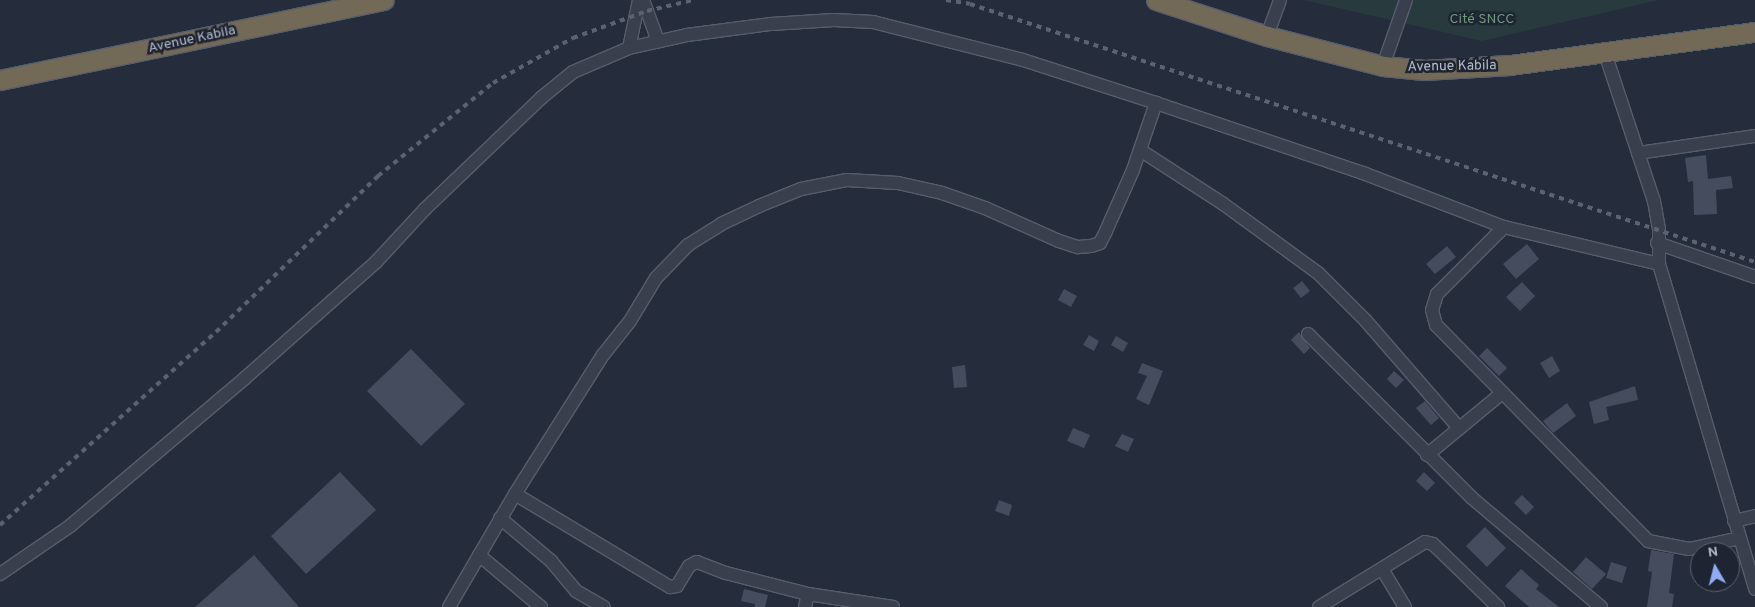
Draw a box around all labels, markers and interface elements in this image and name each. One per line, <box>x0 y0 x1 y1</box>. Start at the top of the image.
park label: Cité SNCC <box>1450 12 1514 28</box>
street label: Avenue Kabila <box>147 23 237 57</box>
street label: Avenue Kabila <box>1407 58 1497 76</box>
north arrow <box>1690 542 1740 592</box>
text: N <box>1707 544 1719 562</box>

